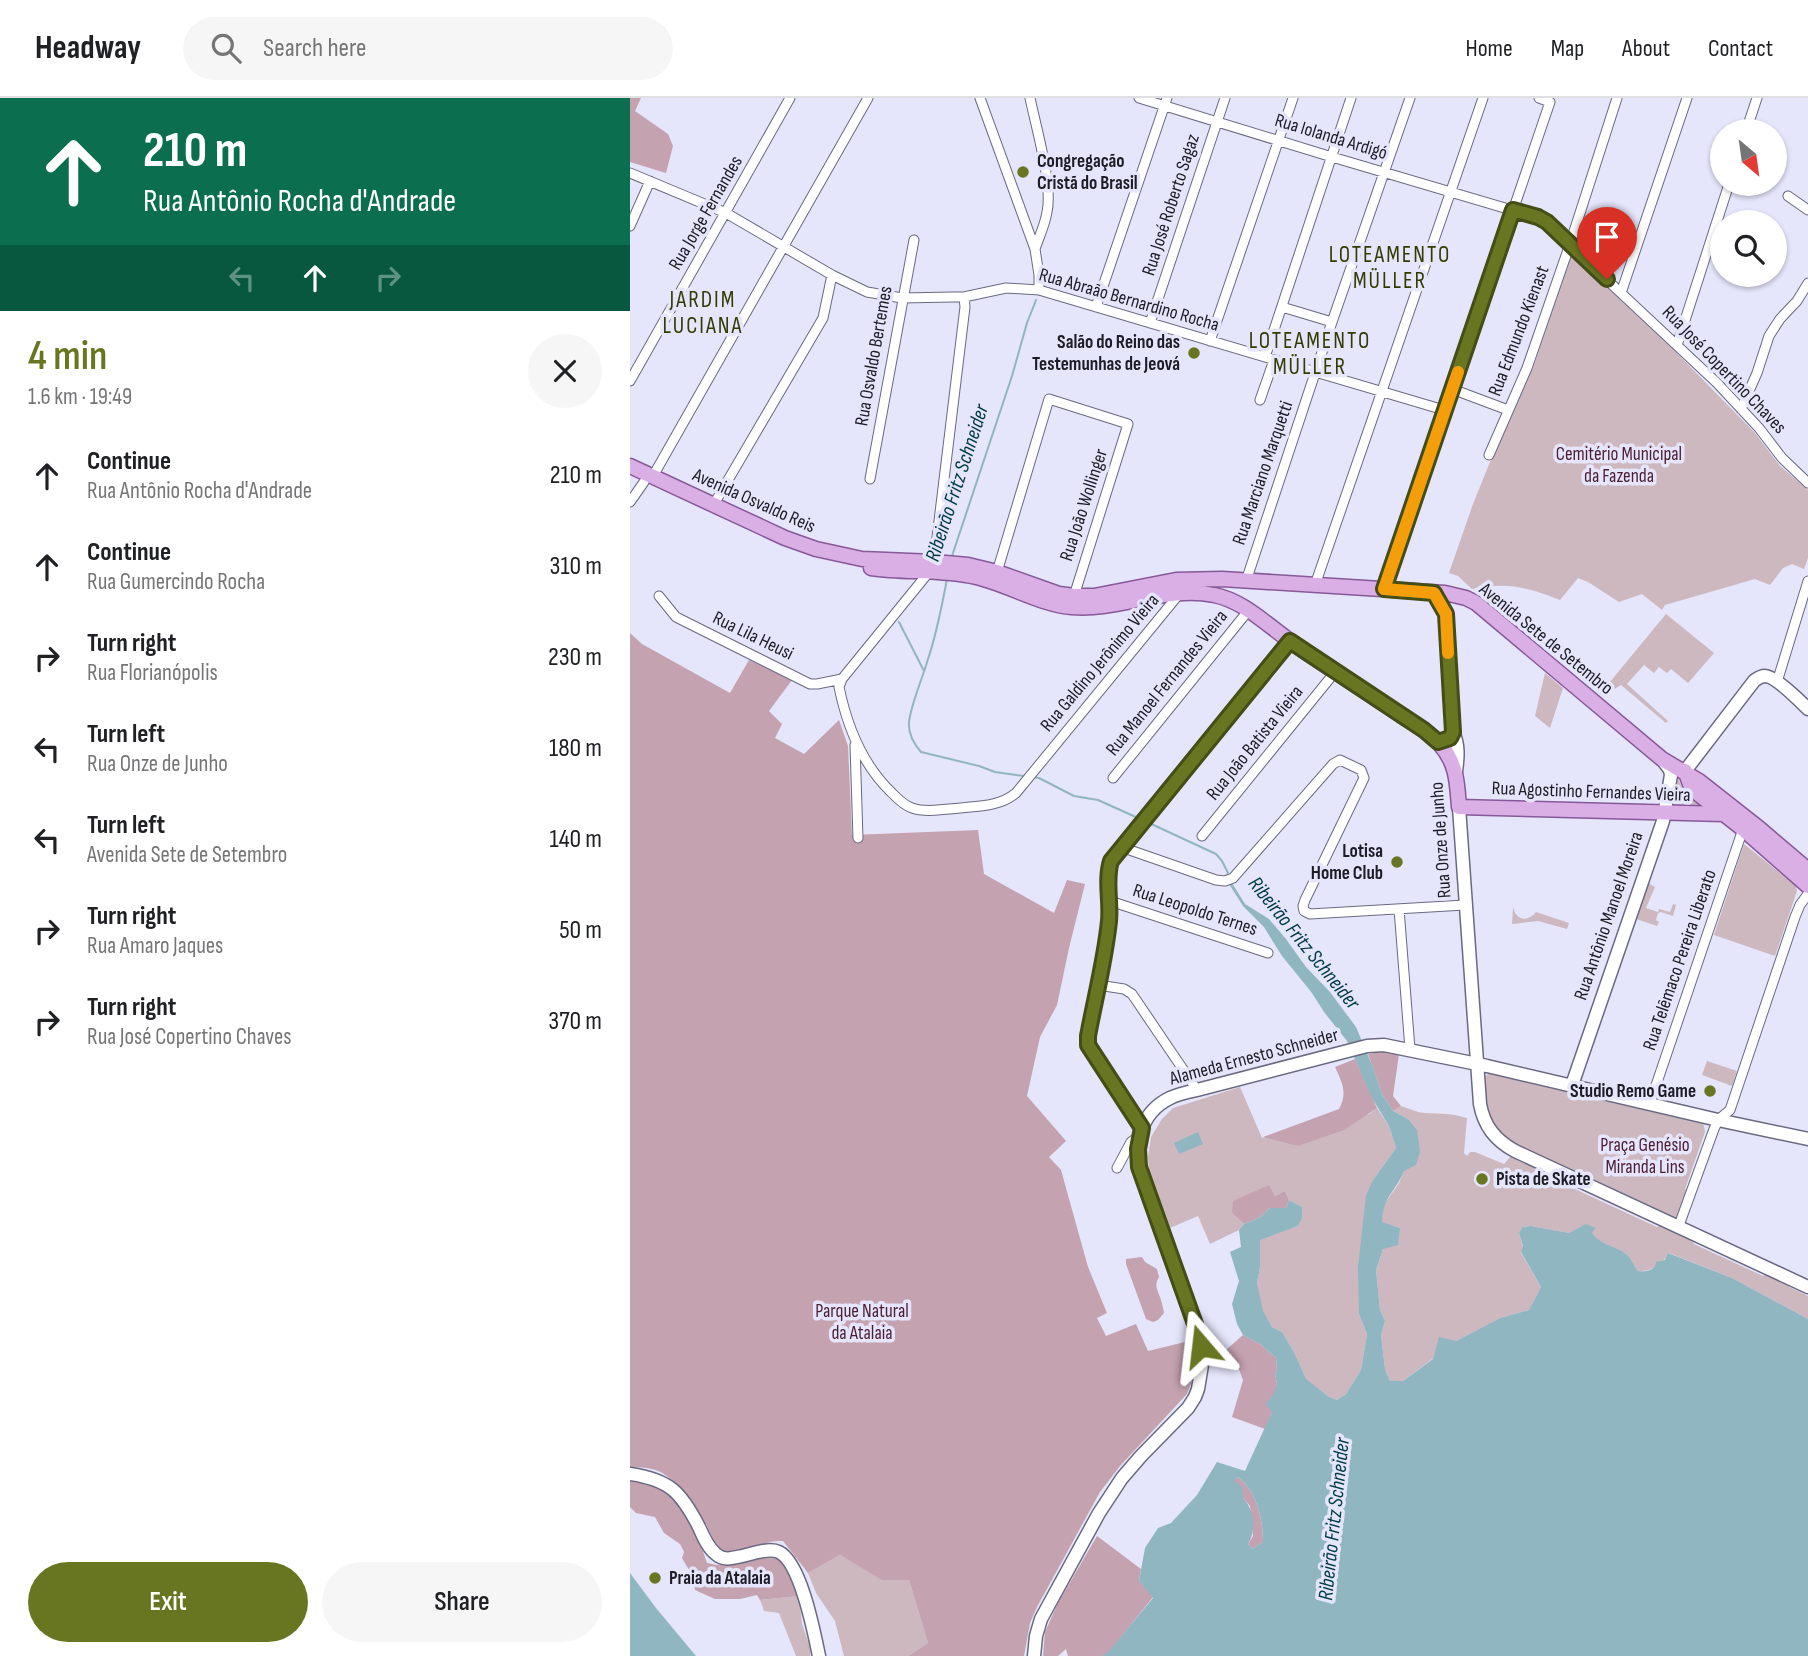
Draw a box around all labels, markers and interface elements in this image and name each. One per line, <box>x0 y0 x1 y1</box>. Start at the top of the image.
search box <box>183 17 673 80</box>
text: Headway <box>35 28 141 68</box>
icon: search <box>207 29 245 67</box>
text: Search here <box>263 33 366 64</box>
text: Home <box>1465 34 1513 63</box>
text: Map <box>1551 34 1584 63</box>
text: About <box>1622 34 1670 63</box>
text: Contact <box>1708 34 1773 63</box>
street label: Rua Iolanda Ardigó <box>1272 109 1390 165</box>
north arrow <box>1710 119 1787 196</box>
map controls <box>1710 119 1787 287</box>
text: 210 m <box>143 122 247 181</box>
icon: ahead <box>28 126 119 217</box>
street label: Rua José Roberto Sagaz <box>1137 131 1205 279</box>
place label: Congregação Cristã do Brasil <box>1037 150 1138 195</box>
street label: Rua Jorge Fernandes <box>664 152 748 274</box>
marker: Congregação Cristã do Brasil <box>1015 164 1031 180</box>
text: Rua Antônio Rocha d'Andrade <box>143 182 456 221</box>
pin <box>1577 207 1637 279</box>
button: search <box>1710 210 1787 287</box>
icon: arrive <box>1588 218 1626 256</box>
district label: LOTEAMENTO MÜLLER <box>1329 241 1451 295</box>
icon: left <box>223 259 261 297</box>
icon: ahead <box>296 259 334 297</box>
icon: right <box>369 259 407 297</box>
street label: Rua Edmundo Kienast <box>1484 262 1554 399</box>
street label: Rua Abraão Bernardino Rocha <box>1036 263 1222 337</box>
street label: Rua Osvaldo Bertemes <box>850 284 898 428</box>
district label: JARDIM LUCIANA <box>663 286 743 340</box>
street label: Rua José Copertino Chaves <box>1657 301 1791 439</box>
district label: LOTEAMENTO MÜLLER <box>1249 327 1371 381</box>
text: 4 min <box>28 331 107 382</box>
place label: Salão do Reino das Testemunhas de Jeová <box>1032 331 1180 376</box>
button: close <box>528 334 602 408</box>
marker: Salão do Reino das Testemunhas de Jeová <box>1186 345 1202 361</box>
text: 1.6 km · 19:49 <box>28 383 132 411</box>
street label: Rua Marciano Marquetti <box>1228 398 1298 548</box>
water label: Ribeirão Fritz Schneider <box>920 400 994 565</box>
park label: Cemitério Municipal da Fazenda <box>1556 443 1682 488</box>
street label: Rua João Wollinger <box>1055 445 1113 564</box>
text: Continue <box>87 446 171 477</box>
icon: ahead <box>28 457 66 495</box>
text: 210 m <box>550 460 602 491</box>
street label: Avenida Osvaldo Reis <box>688 463 819 538</box>
text: Rua Antônio Rocha d'Andrade <box>87 477 312 505</box>
text: Continue <box>87 537 171 568</box>
icon: ahead <box>28 548 66 586</box>
text: 310 m <box>550 551 602 582</box>
text: Rua Gumercindo Rocha <box>87 568 265 596</box>
street label: Avenida Sete de Setembro <box>1474 577 1618 700</box>
street label: Rua Galdino Jerônimo Vieira <box>1036 589 1164 737</box>
street label: Rua Manoel Fernandes Vieira <box>1101 606 1233 760</box>
street label: Rua Lila Heusi <box>709 607 797 665</box>
text: Turn right <box>87 628 176 659</box>
icon: right <box>28 639 66 677</box>
text: 230 m <box>548 642 602 673</box>
text: Rua Florianópolis <box>87 659 218 687</box>
street label: Rua João Batista Vieira <box>1202 681 1308 805</box>
text: Turn left <box>87 719 165 750</box>
icon: left <box>28 730 66 768</box>
text: 180 m <box>549 733 602 764</box>
text: Rua Onze de Junho <box>87 750 228 778</box>
street label: Rua Agostinho Fernandes Vieira <box>1491 777 1691 807</box>
street label: Rua Onze de Junho <box>1425 781 1457 899</box>
text: Turn left <box>87 810 165 841</box>
icon: left <box>28 821 66 859</box>
text: 140 m <box>550 824 602 855</box>
street label: Rua Antônio Manoel Moreira <box>1569 829 1649 1003</box>
place label: Lotisa Home Club <box>1311 840 1383 885</box>
text: Avenida Sete de Setembro <box>87 841 287 869</box>
marker: Lotisa Home Club <box>1389 854 1405 870</box>
street label: Rua Telêmaco Pereira Liberato <box>1638 867 1722 1053</box>
water label: Ribeirão Fritz Schneider <box>1243 872 1366 1015</box>
street label: Rua Leopoldo Ternes <box>1130 879 1260 941</box>
text: Turn right <box>87 901 176 932</box>
icon: right <box>28 912 66 950</box>
text: 50 m <box>559 915 602 946</box>
text: Rua Amaro Jaques <box>87 932 223 960</box>
text: Turn right <box>87 992 176 1023</box>
icon: right <box>28 1003 66 1041</box>
text: 370 m <box>548 1006 602 1037</box>
text: Rua José Copertino Chaves <box>87 1023 292 1051</box>
street label: Alameda Ernesto Schneider <box>1166 1023 1341 1091</box>
place label: Studio Remo Game <box>1570 1080 1696 1103</box>
marker: Studio Remo Game <box>1702 1083 1718 1099</box>
park label: Praça Genésio Miranda Lins <box>1600 1134 1690 1179</box>
place label: Pista de Skate <box>1496 1168 1591 1191</box>
marker: Pista de Skate <box>1474 1171 1490 1187</box>
park label: Parque Natural da Atalaia <box>815 1300 909 1345</box>
position arrow <box>1164 1309 1238 1383</box>
water label: Ribeirão Fritz Schneider <box>1313 1435 1355 1602</box>
button: Exit <box>28 1562 308 1642</box>
button: Share <box>322 1562 602 1642</box>
place label: Praia da Atalaia <box>669 1567 771 1590</box>
marker: Praia da Atalaia <box>647 1570 663 1586</box>

